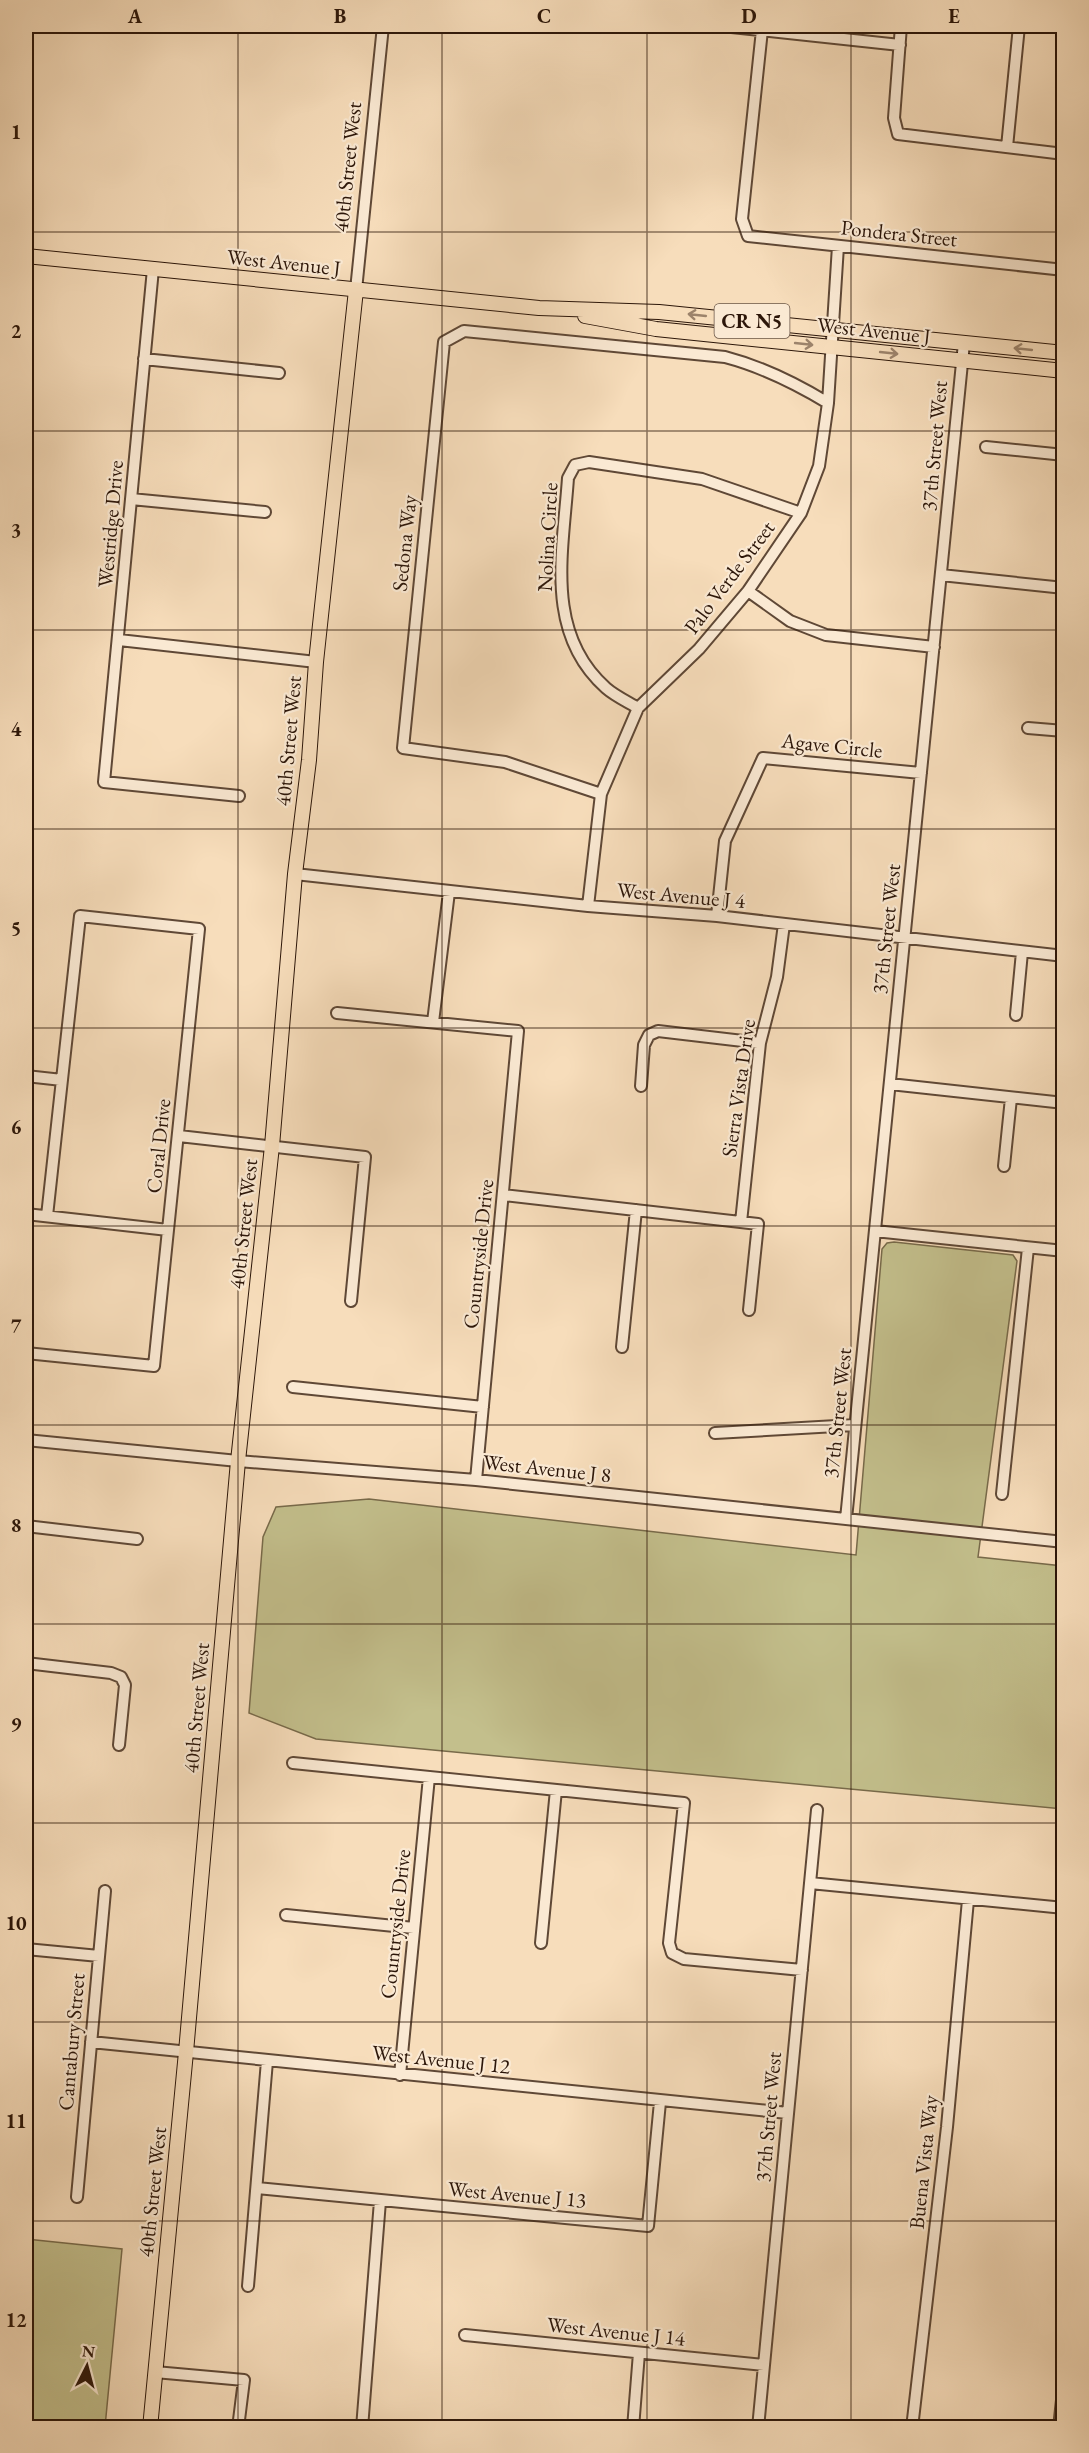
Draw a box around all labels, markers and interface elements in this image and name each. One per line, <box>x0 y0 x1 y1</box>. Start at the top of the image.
text: A <box>127 3 143 29</box>
text: B <box>334 3 346 29</box>
text: C <box>537 3 551 29</box>
text: D <box>741 3 757 29</box>
text: E <box>948 3 960 29</box>
street label: 40th Street West <box>327 100 367 233</box>
text: 1 <box>11 119 21 145</box>
street label: Pondera Street <box>840 213 959 253</box>
street label: West Avenue J <box>226 243 342 281</box>
road number: CR N5 <box>714 304 789 338</box>
one-way arrow <box>687 309 707 320</box>
street label: West Avenue J <box>816 311 932 349</box>
text: 2 <box>11 318 22 344</box>
one-way arrow <box>794 339 814 350</box>
one-way arrow <box>1013 343 1033 354</box>
one-way arrow <box>879 348 899 359</box>
street label: 37th Street West <box>915 379 953 512</box>
street label: Westridge Drive <box>91 459 129 589</box>
street label: Nolina Circle <box>531 482 563 592</box>
street label: Sedona Way <box>386 493 423 593</box>
street label: Palo Verde Street <box>678 515 781 639</box>
text: 3 <box>11 517 21 543</box>
street label: 40th Street West <box>269 674 307 807</box>
text: 4 <box>11 716 22 742</box>
street label: Agave Circle <box>779 726 884 764</box>
street label: 37th Street West <box>866 862 906 995</box>
street label: West Avenue J 4 <box>616 876 747 914</box>
text: 5 <box>11 915 21 941</box>
street label: Sierra Vista Drive <box>715 1017 761 1159</box>
street label: Coral Drive <box>140 1097 176 1195</box>
text: 6 <box>11 1114 22 1140</box>
street label: 40th Street West <box>223 1157 263 1290</box>
street label: Countryside Drive <box>457 1178 499 1330</box>
text: 7 <box>11 1313 22 1339</box>
street label: 37th Street West <box>817 1346 857 1479</box>
street label: West Avenue J 8 <box>482 1448 612 1488</box>
text: 8 <box>11 1512 21 1538</box>
street label: 40th Street West <box>177 1641 215 1774</box>
text: 9 <box>11 1711 22 1737</box>
street label: Countryside Drive <box>374 1848 416 2000</box>
text: 10 <box>5 1910 27 1936</box>
street label: Cantabury Street <box>52 1972 90 2112</box>
street label: West Avenue J 12 <box>371 2038 511 2080</box>
street label: 37th Street West <box>749 2050 787 2183</box>
street label: Buena Vista Way <box>903 2093 944 2230</box>
text: 11 <box>5 2108 27 2134</box>
street label: 40th Street West <box>132 2125 172 2258</box>
street label: West Avenue J 13 <box>447 2174 587 2214</box>
text: 12 <box>5 2307 27 2333</box>
street label: West Avenue J 14 <box>546 2310 687 2352</box>
north arrow <box>57 2336 117 2396</box>
text: N <box>81 2340 96 2363</box>

